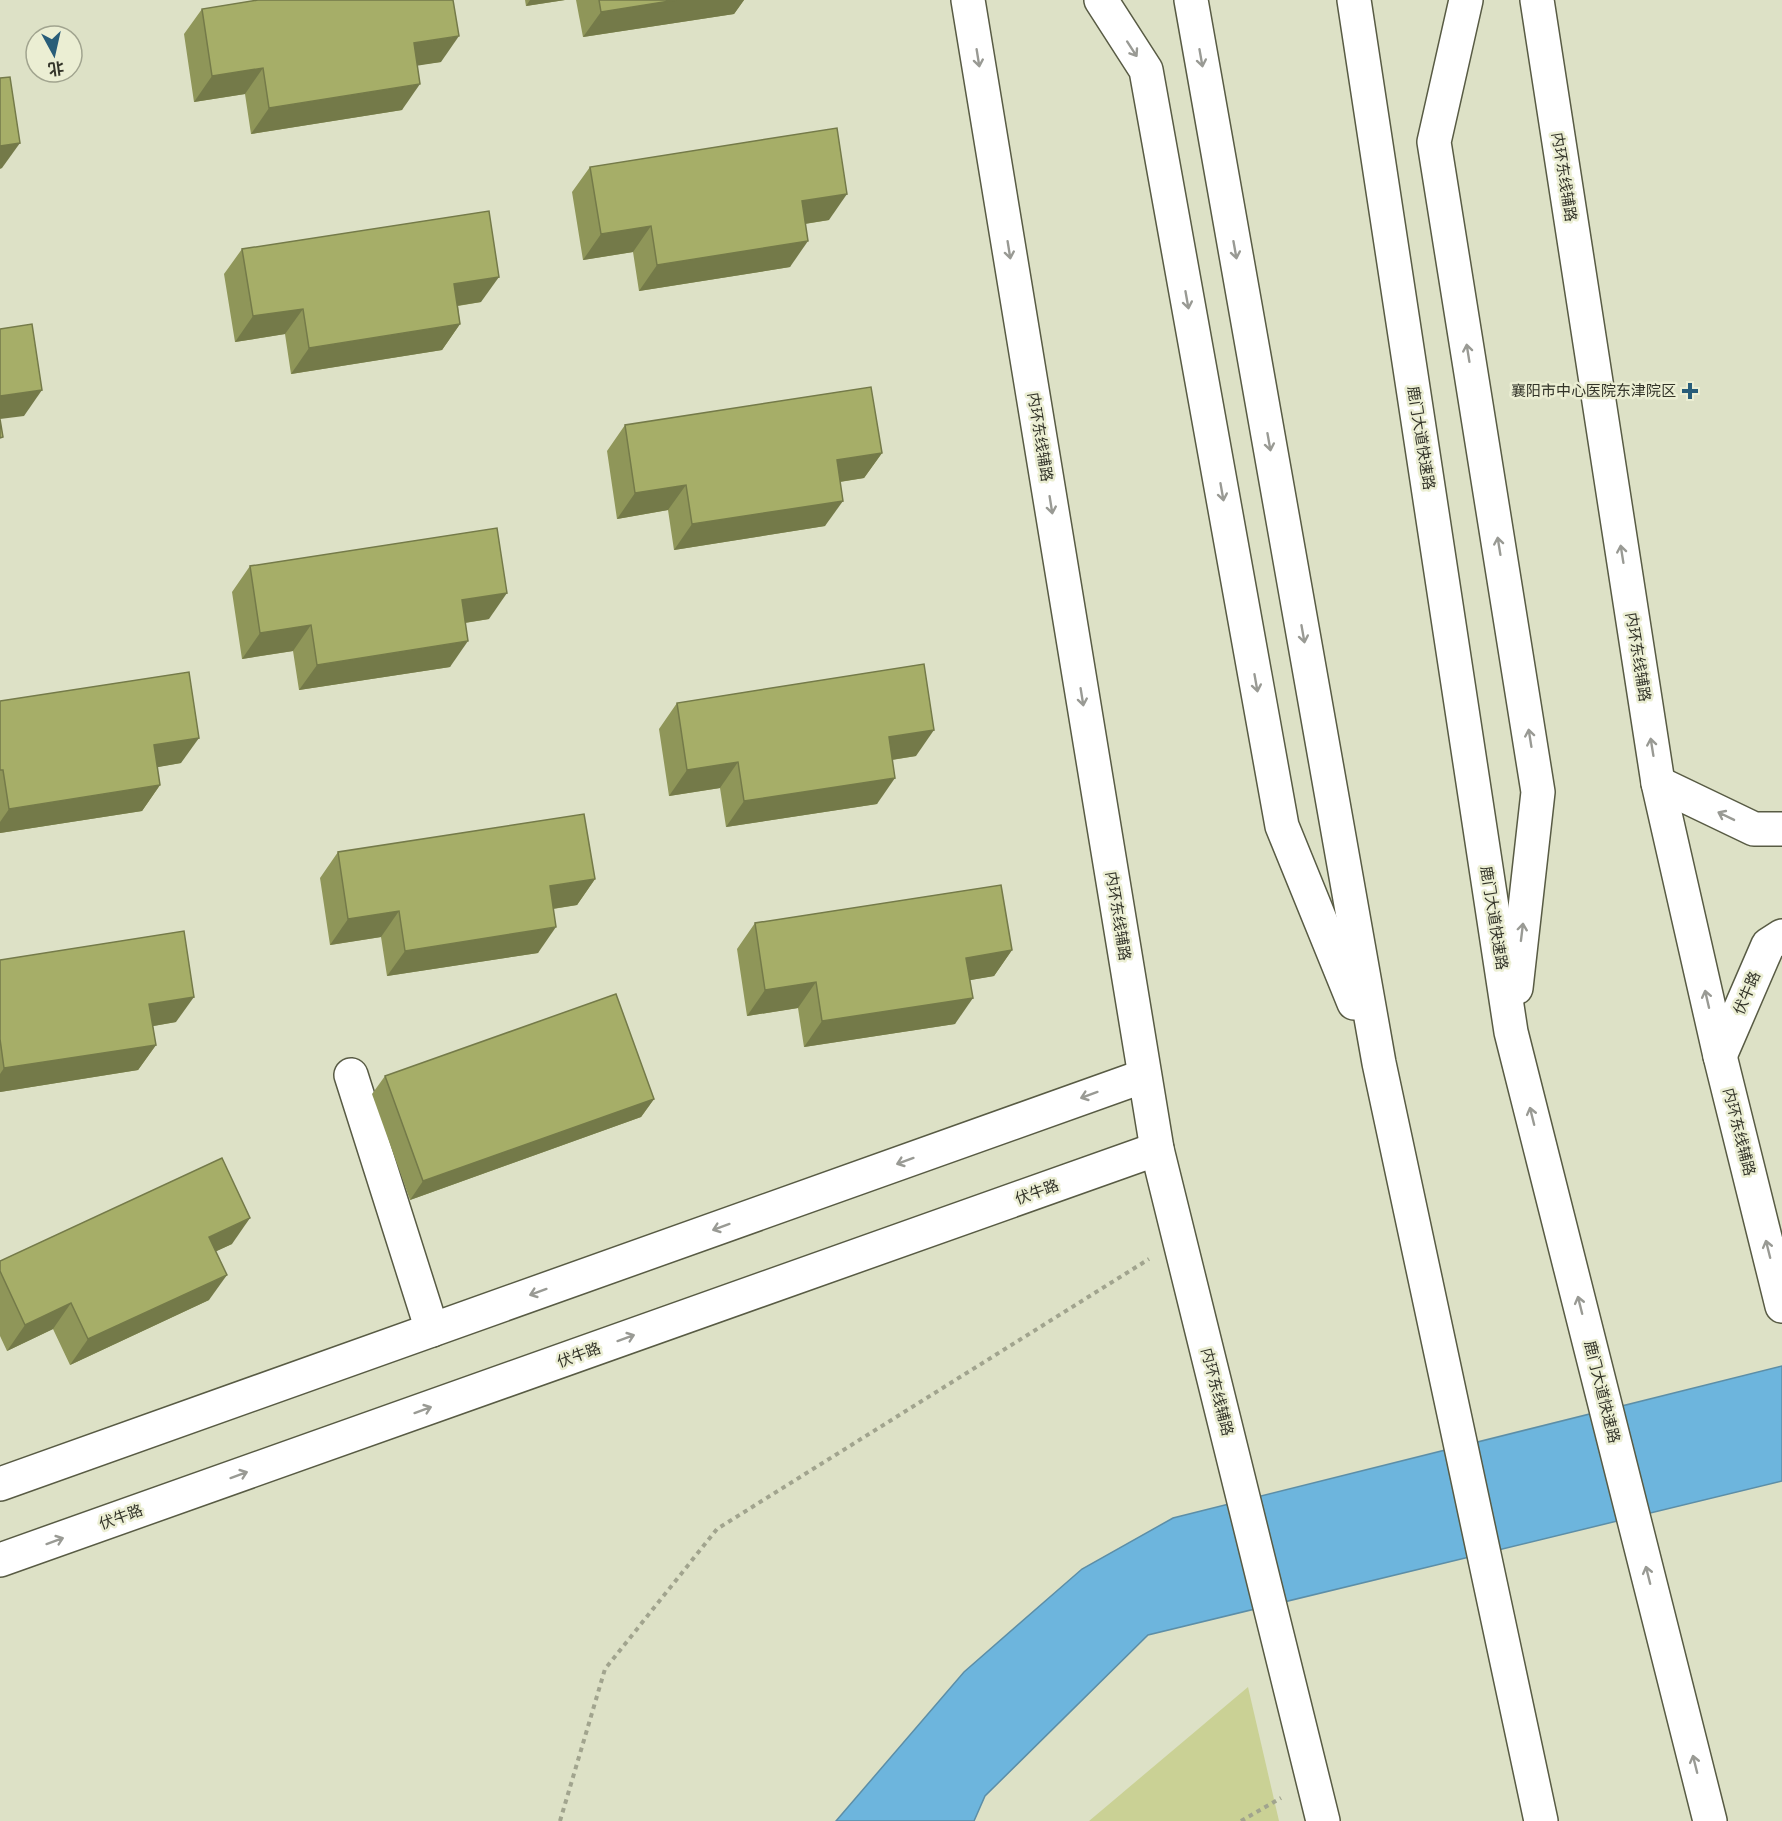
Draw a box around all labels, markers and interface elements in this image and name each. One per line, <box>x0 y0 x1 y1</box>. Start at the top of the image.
north arrow <box>24 24 84 84</box>
one-way arrow <box>1127 40 1139 57</box>
one-way arrow <box>973 47 984 67</box>
one-way arrow <box>1196 47 1207 67</box>
text: 北 <box>47 58 65 79</box>
street label: 内环东线辅路 <box>1548 131 1580 223</box>
one-way arrow <box>1230 239 1241 259</box>
one-way arrow <box>1004 240 1015 260</box>
one-way arrow <box>1182 289 1193 309</box>
one-way arrow <box>1462 344 1473 364</box>
place label: 襄阳市中心医院东津院区 <box>1511 382 1676 400</box>
marker: 襄阳市中心医院东津院区 <box>1681 382 1699 400</box>
street label: 鹿门大道快速路 <box>1404 385 1438 491</box>
street label: 内环东线辅路 <box>1024 391 1056 483</box>
one-way arrow <box>1264 431 1275 451</box>
one-way arrow <box>1217 481 1228 501</box>
one-way arrow <box>1045 494 1056 514</box>
one-way arrow <box>1493 537 1504 556</box>
one-way arrow <box>1617 545 1628 564</box>
street label: 内环东线辅路 <box>1622 611 1654 703</box>
one-way arrow <box>1298 623 1309 643</box>
one-way arrow <box>1251 673 1262 693</box>
one-way arrow <box>1077 687 1088 707</box>
one-way arrow <box>1524 729 1535 749</box>
one-way arrow <box>1647 737 1658 757</box>
one-way arrow <box>1718 809 1736 821</box>
street label: 鹿门大道快速路 <box>1477 865 1511 971</box>
street label: 内环东线辅路 <box>1102 870 1134 962</box>
one-way arrow <box>1517 922 1528 942</box>
street label: 伏牛路 <box>1730 969 1764 1017</box>
one-way arrow <box>1700 990 1712 1009</box>
street label: 内环东线辅路 <box>1719 1086 1759 1178</box>
one-way arrow <box>1080 1091 1099 1102</box>
one-way arrow <box>1526 1106 1538 1125</box>
one-way arrow <box>896 1156 915 1167</box>
street label: 伏牛路 <box>1013 1176 1061 1208</box>
one-way arrow <box>712 1222 731 1233</box>
one-way arrow <box>1761 1240 1773 1259</box>
one-way arrow <box>529 1288 548 1299</box>
one-way arrow <box>1573 1295 1585 1314</box>
one-way arrow <box>616 1331 635 1342</box>
street label: 伏牛路 <box>555 1339 603 1371</box>
street label: 鹿门大道快速路 <box>1581 1339 1623 1445</box>
street label: 内环东线辅路 <box>1197 1346 1237 1438</box>
one-way arrow <box>413 1404 431 1415</box>
one-way arrow <box>229 1469 248 1480</box>
street label: 伏牛路 <box>97 1501 145 1533</box>
one-way arrow <box>45 1534 64 1545</box>
one-way arrow <box>1641 1566 1653 1585</box>
one-way arrow <box>1689 1755 1701 1774</box>

